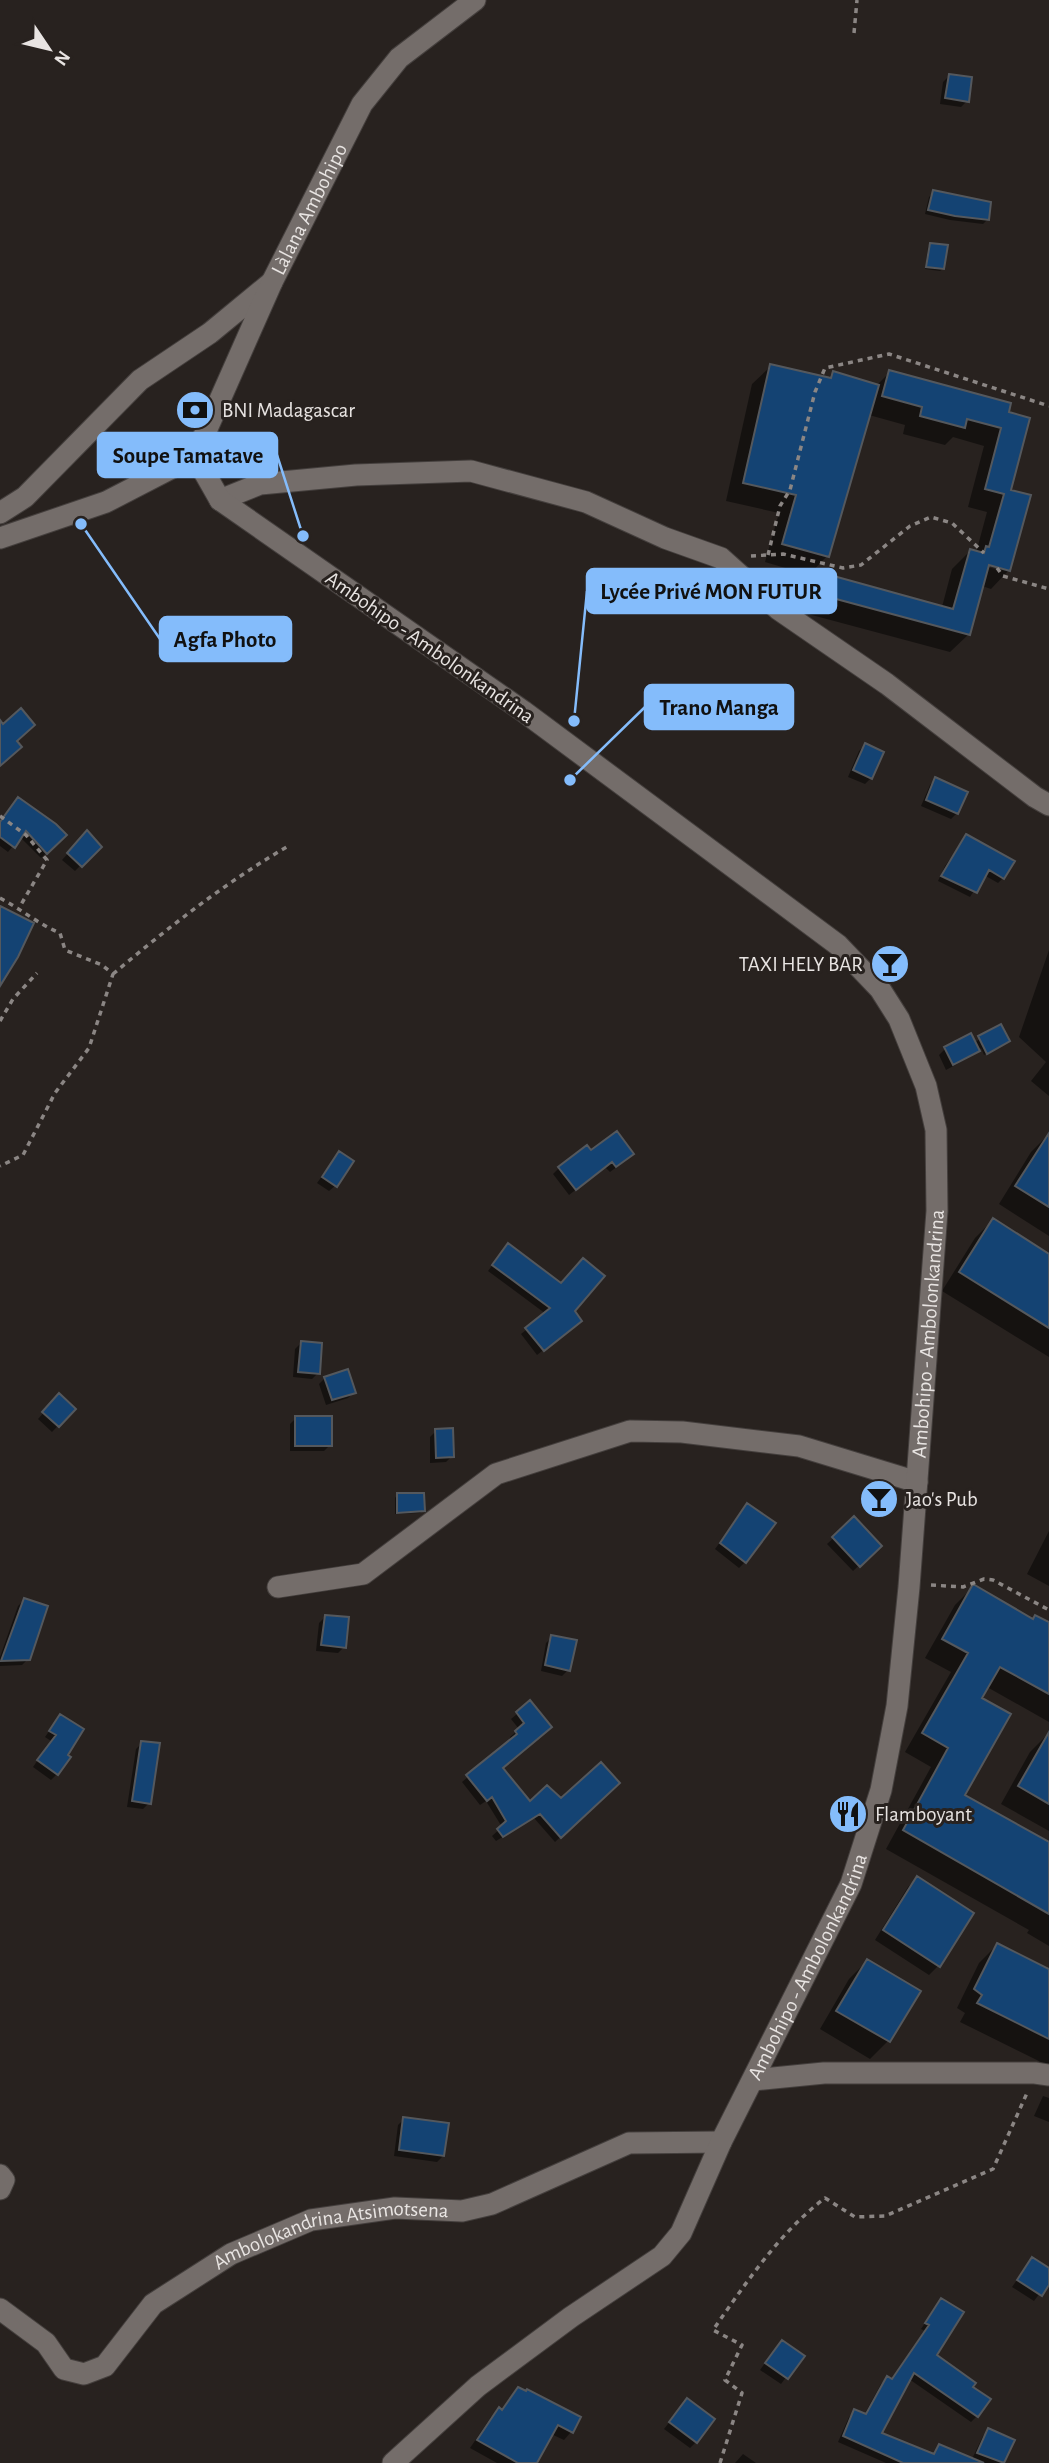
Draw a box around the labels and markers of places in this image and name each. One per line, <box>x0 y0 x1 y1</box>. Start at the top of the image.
bank icon: BNI Madagascar <box>174 389 216 431</box>
place label: BNI Madagascar <box>222 400 355 421</box>
callout: Soupe Tamatave <box>98 433 277 477</box>
callout: Lycée Privé MON FUTUR <box>587 569 836 613</box>
callout: Agfa Photo <box>160 617 291 661</box>
callout: Trano Manga <box>645 685 793 729</box>
bar icon: TAXI HELY BAR <box>869 943 911 985</box>
place label: TAXI HELY BAR <box>739 954 863 975</box>
bar icon: Jao's Pub <box>858 1478 900 1520</box>
place label: Jao's Pub <box>906 1489 978 1510</box>
restaurant icon: Flamboyant <box>827 1793 869 1835</box>
place label: Flamboyant <box>875 1804 972 1825</box>

